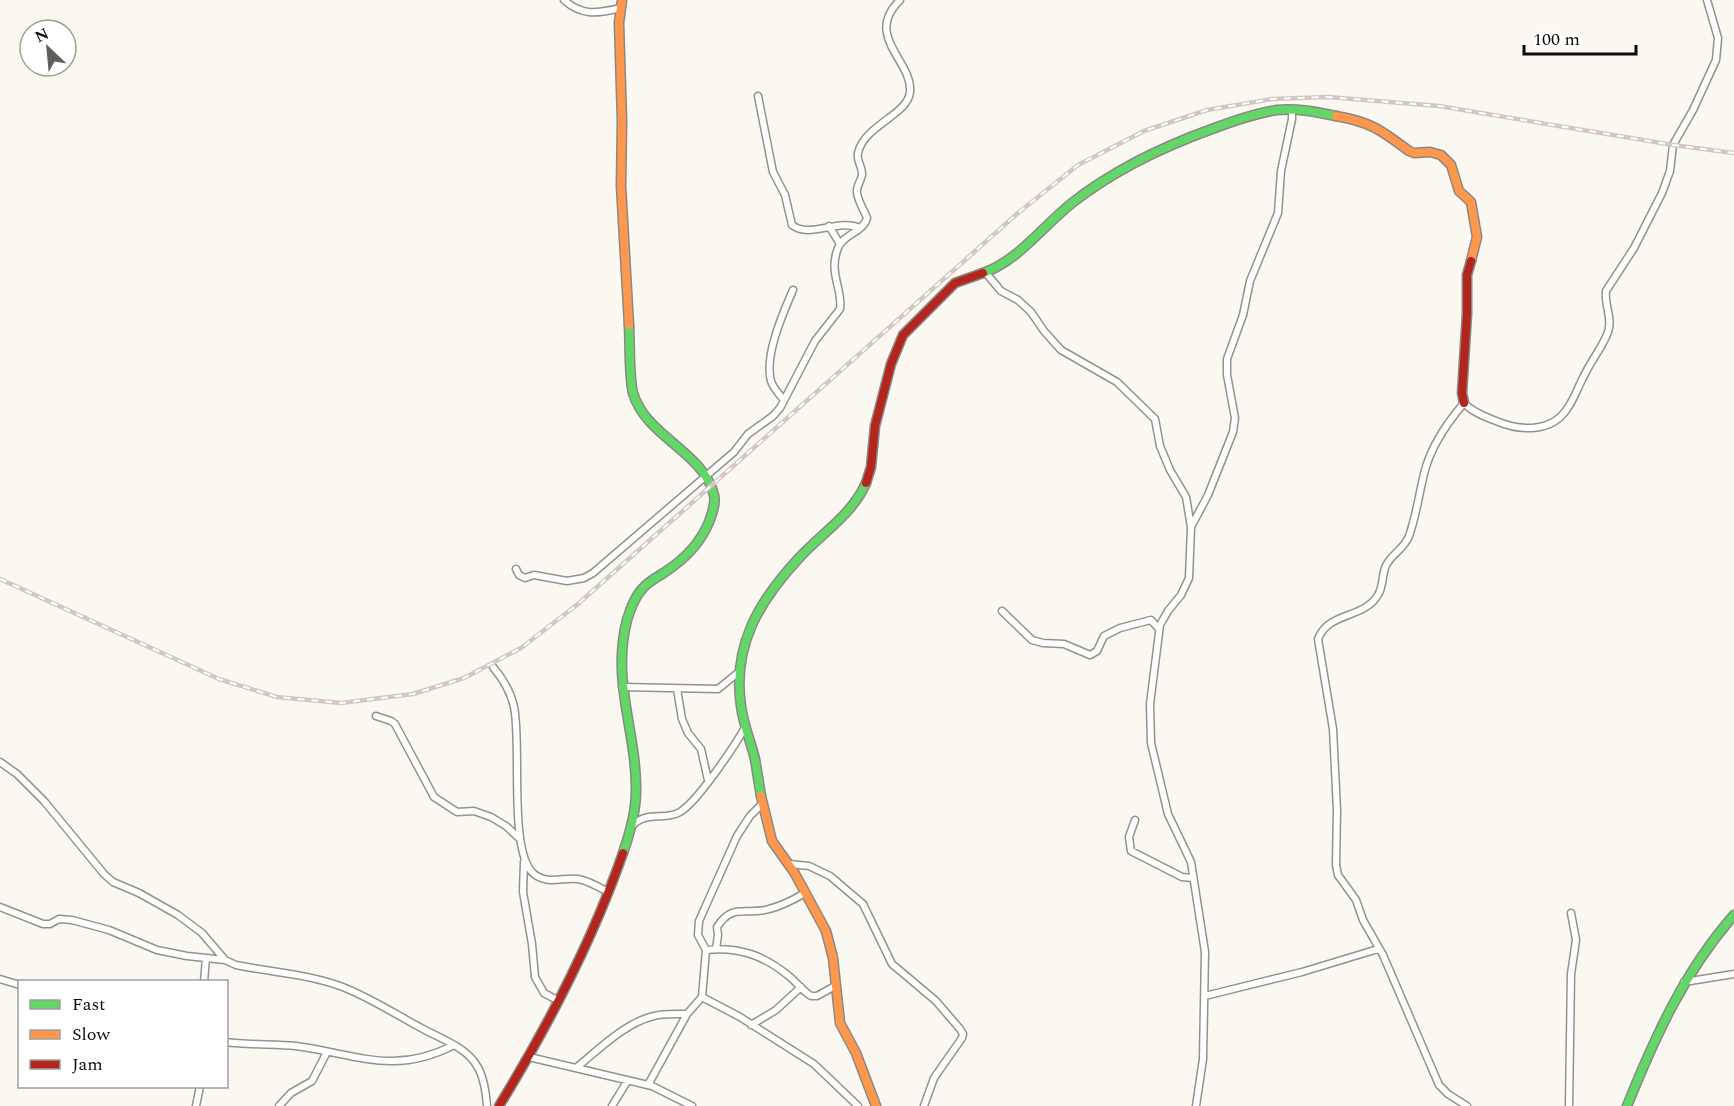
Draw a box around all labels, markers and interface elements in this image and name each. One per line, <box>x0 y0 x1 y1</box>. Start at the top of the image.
north arrow <box>18 18 78 78</box>
scale bar <box>1524 18 1636 56</box>
text: N <box>31 22 53 49</box>
text: 100 m <box>1533 26 1580 53</box>
legend <box>18 980 228 1088</box>
text: Fast <box>72 991 105 1018</box>
text: Slow <box>72 1021 111 1048</box>
text: Jam <box>72 1051 103 1078</box>

